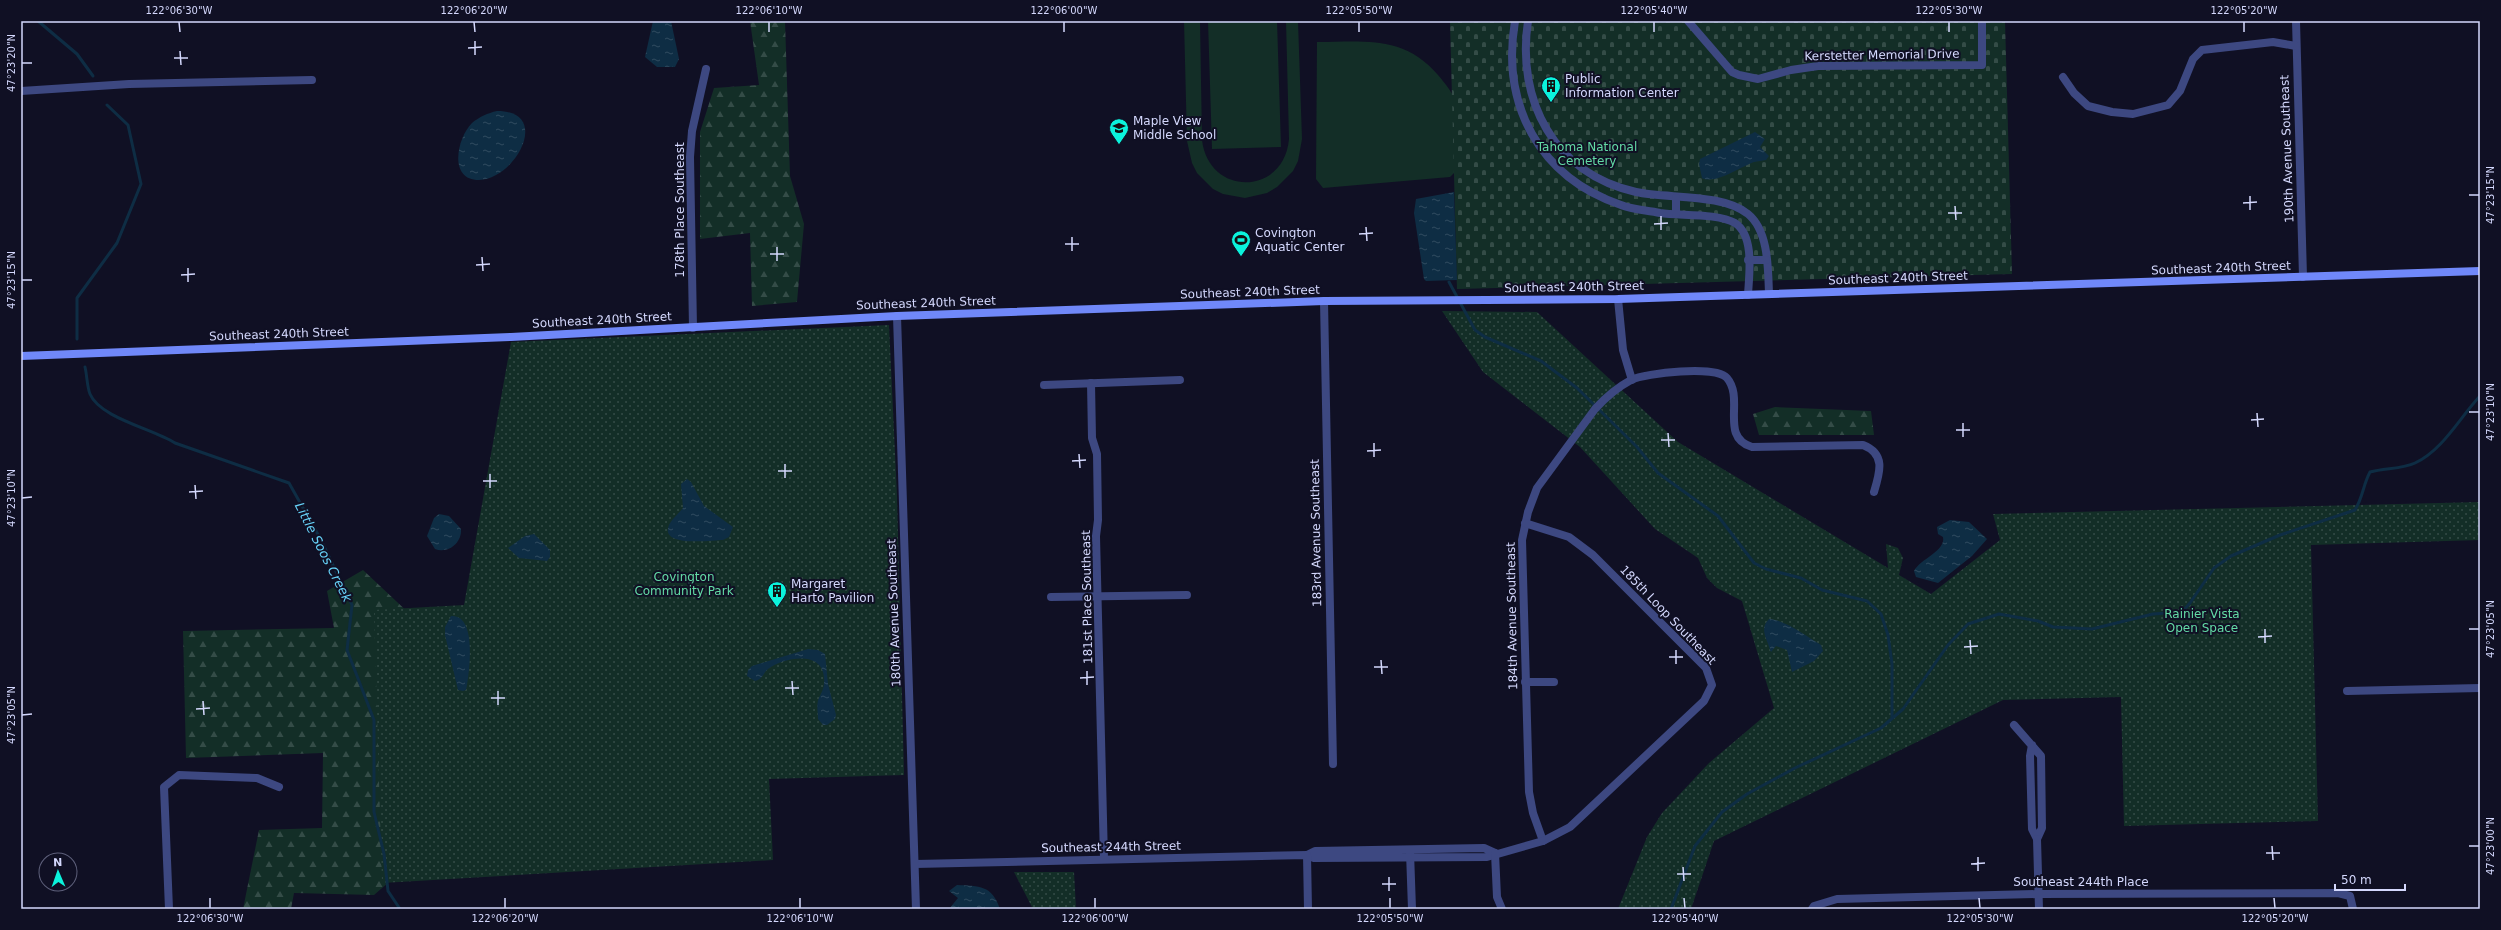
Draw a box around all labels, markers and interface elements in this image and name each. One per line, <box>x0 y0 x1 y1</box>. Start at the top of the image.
text: 122°06'30"W <box>146 5 212 16</box>
text: 122°06'20"W <box>441 5 507 16</box>
text: 122°06'10"W <box>736 5 802 16</box>
text: 122°06'00"W <box>1031 5 1097 16</box>
text: 122°05'50"W <box>1326 5 1392 16</box>
text: 122°05'40"W <box>1621 5 1687 16</box>
text: 122°05'30"W <box>1916 5 1982 16</box>
text: 122°05'20"W <box>2211 5 2277 16</box>
text: 47°23'20"N <box>6 34 17 92</box>
street label: Kerstetter Memorial Drive <box>1804 47 1960 63</box>
place label: Public Information Center <box>1565 72 1679 100</box>
building icon: Public Information Center <box>1540 75 1562 103</box>
street label: 190th Avenue Southeast <box>2277 75 2297 223</box>
place label: Maple View Middle School <box>1133 114 1216 142</box>
school or university icon: Maple View Middle School <box>1108 117 1130 145</box>
park label: Tahoma National Cemetery <box>1536 140 1637 168</box>
street label: 178th Place Southeast <box>673 142 687 278</box>
text: 47°23'15"N <box>2485 166 2496 224</box>
place label: Covington Aquatic Center <box>1255 226 1344 254</box>
sports icon: Covington Aquatic Center <box>1230 229 1252 257</box>
text: 47°23'15"N <box>6 251 17 309</box>
street label: Southeast 240th Street <box>2151 259 2291 277</box>
street label: Southeast 240th Street <box>1828 269 1968 287</box>
street label: Southeast 240th Street <box>1504 279 1644 295</box>
street label: Southeast 240th Street <box>1180 283 1320 301</box>
street label: Southeast 240th Street <box>856 294 996 312</box>
street label: Southeast 240th Street <box>532 309 673 331</box>
street label: Southeast 240th Street <box>209 325 349 343</box>
text: 47°23'10"N <box>2485 383 2496 441</box>
street label: 183rd Avenue Southeast <box>1308 459 1324 607</box>
text: 47°23'10"N <box>6 469 17 527</box>
water label: Little Soos Creek <box>292 500 355 605</box>
street label: 181st Place Southeast <box>1079 530 1095 664</box>
street label: 180th Avenue Southeast <box>884 539 904 687</box>
street label: 184th Avenue Southeast <box>1504 542 1520 690</box>
street label: 185th Loop Southeast <box>1617 563 1719 668</box>
park label: Covington Community Park <box>634 570 734 598</box>
place label: Margaret Harto Pavilion <box>791 577 874 605</box>
building icon: Margaret Harto Pavilion <box>766 580 788 608</box>
text: 47°23'05"N <box>2485 600 2496 658</box>
park label: Rainier Vista Open Space <box>2164 607 2240 635</box>
text: 47°23'05"N <box>6 686 17 744</box>
text: 47°23'00"N <box>2485 817 2496 875</box>
street label: Southeast 244th Street <box>1041 839 1181 855</box>
north arrow <box>38 852 78 892</box>
text: N <box>53 856 63 869</box>
scale bar <box>2335 866 2405 892</box>
text: 50 m <box>2341 873 2372 887</box>
street label: Southeast 244th Place <box>2013 875 2149 889</box>
text: 122°06'30"W <box>177 913 243 924</box>
text: 122°06'20"W <box>472 913 538 924</box>
text: 122°06'10"W <box>767 913 833 924</box>
text: 122°06'00"W <box>1062 913 1128 924</box>
text: 122°05'50"W <box>1357 913 1423 924</box>
text: 122°05'40"W <box>1652 913 1718 924</box>
text: 122°05'30"W <box>1947 913 2013 924</box>
text: 122°05'20"W <box>2242 913 2308 924</box>

